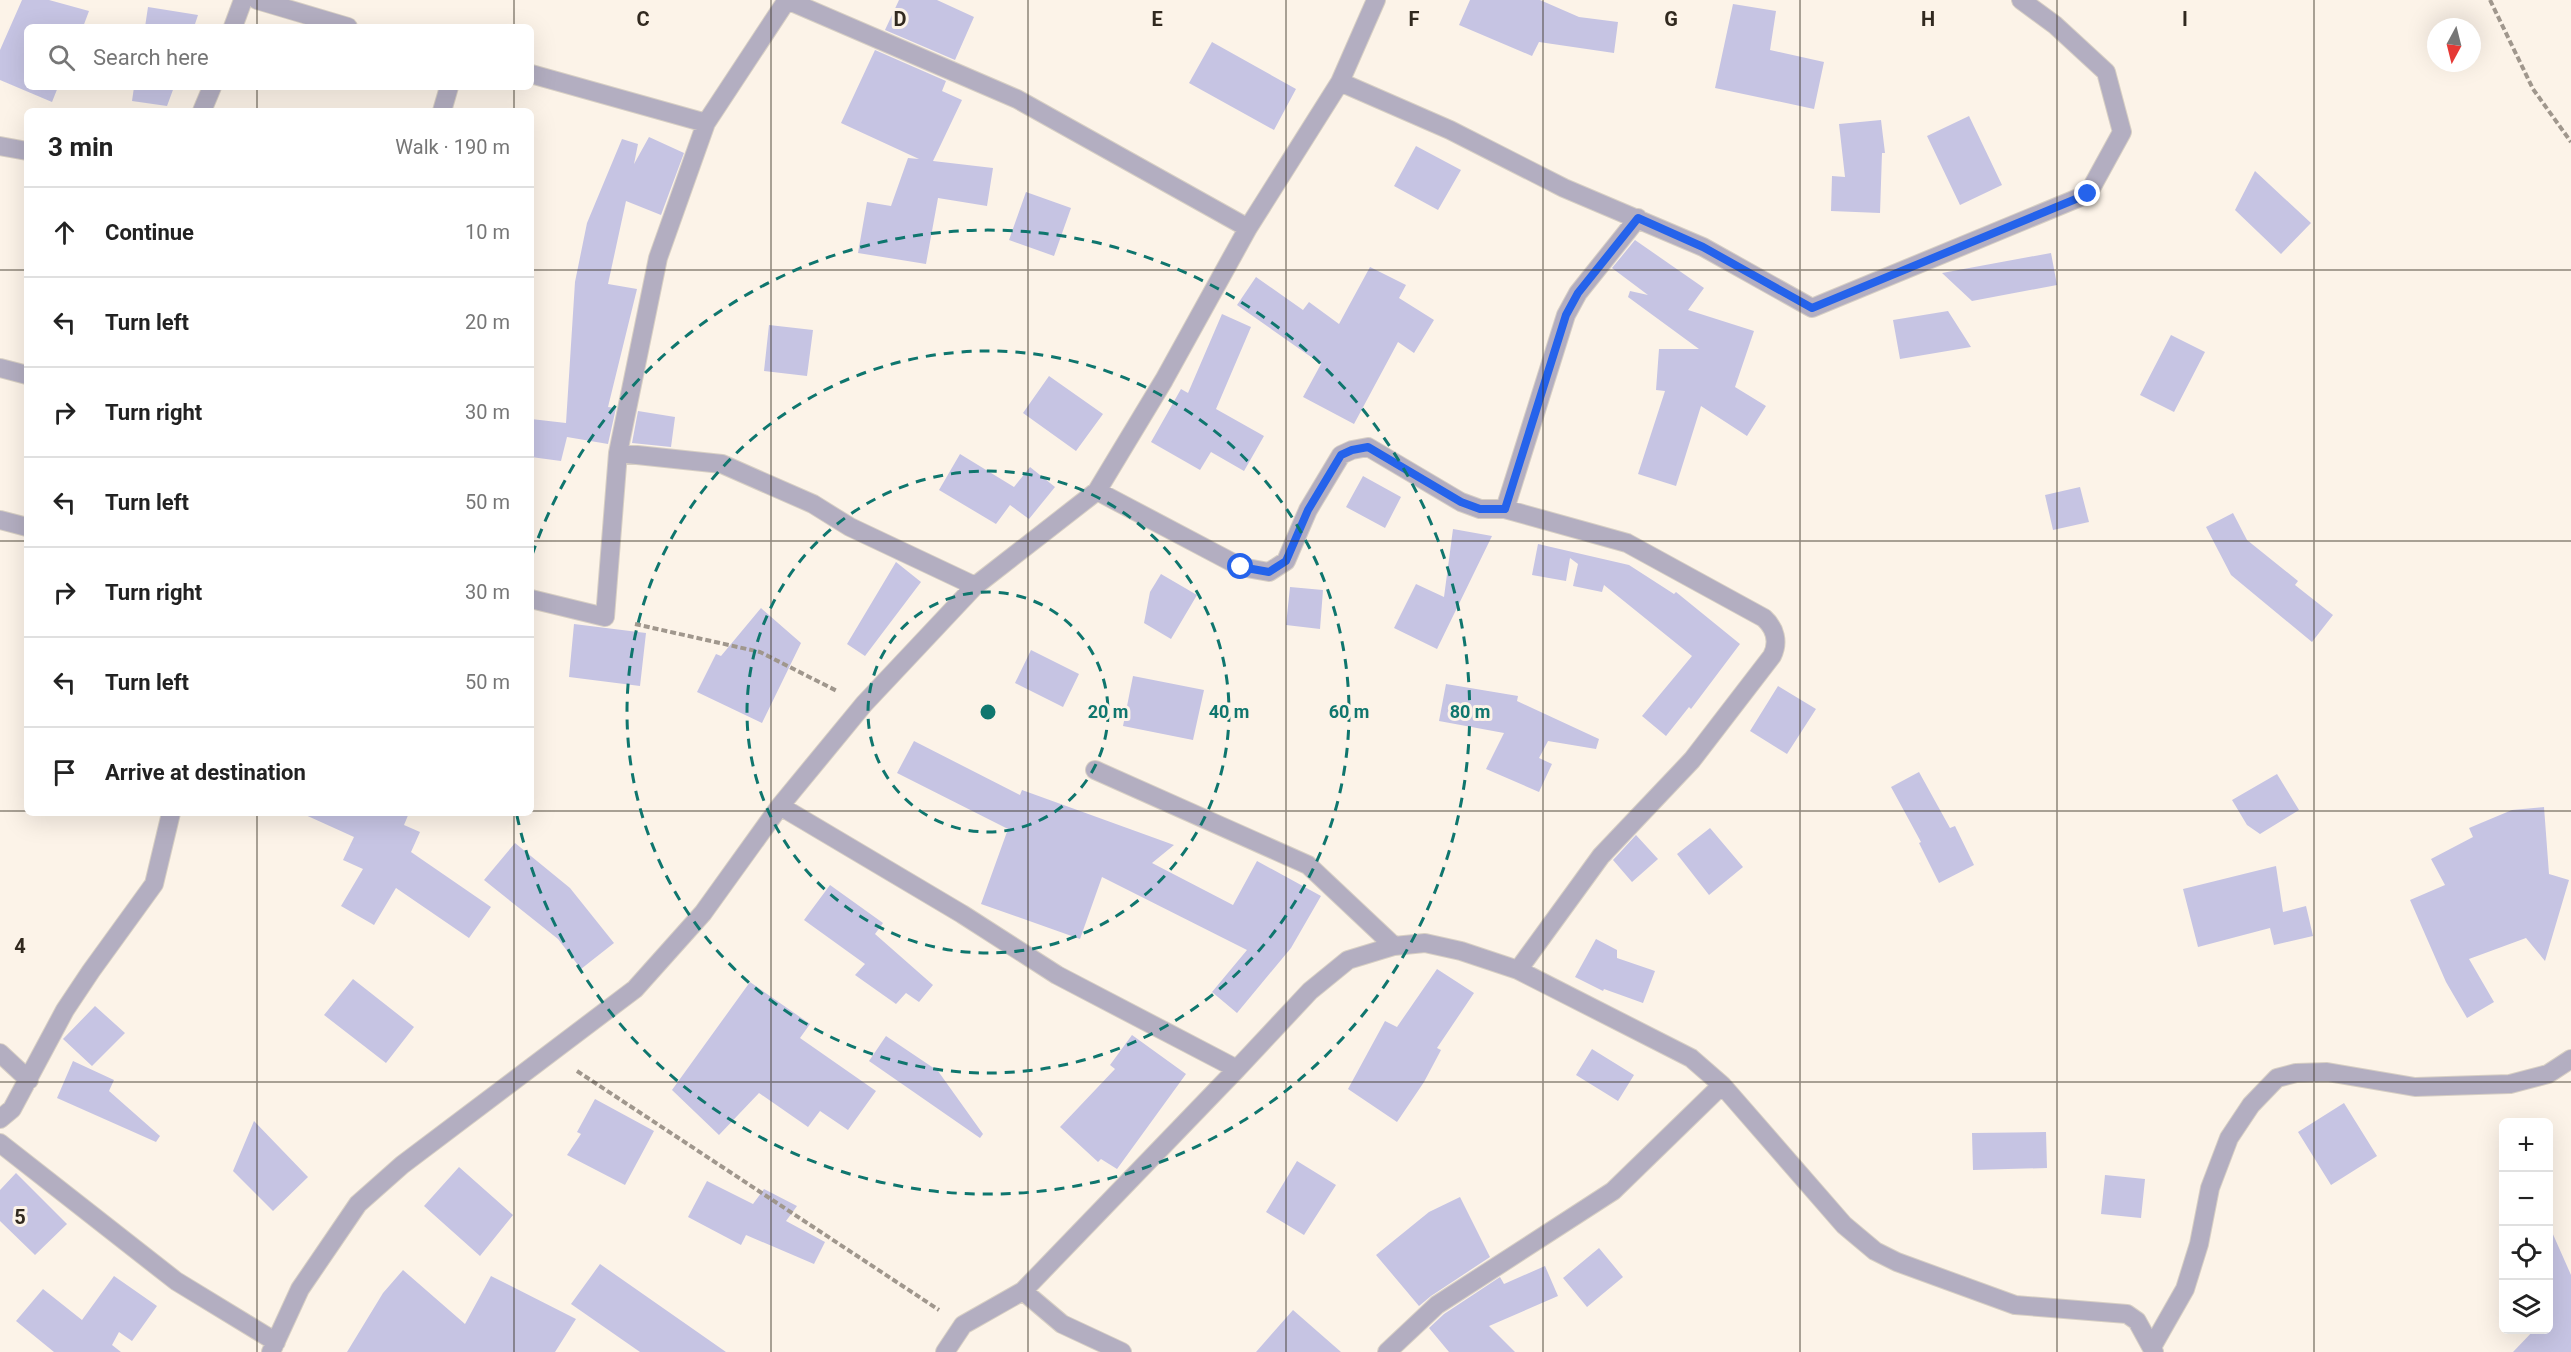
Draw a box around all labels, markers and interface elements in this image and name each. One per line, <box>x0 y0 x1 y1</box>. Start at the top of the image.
text: C <box>636 7 650 31</box>
text: D <box>894 7 907 31</box>
text: E <box>1151 7 1163 31</box>
text: F <box>1409 7 1420 31</box>
text: G <box>1664 7 1678 31</box>
text: H <box>1921 7 1935 31</box>
text: I <box>2182 7 2188 31</box>
north arrow <box>2427 18 2481 72</box>
search box <box>24 24 534 90</box>
icon: search <box>45 41 78 74</box>
text: Search here <box>93 45 209 70</box>
text: 3 min <box>48 132 113 162</box>
text: Walk · 190 m <box>395 135 510 159</box>
route end <box>2074 180 2100 206</box>
icon: ahead <box>48 216 81 249</box>
text: Continue <box>105 220 194 245</box>
text: 10 m <box>465 220 510 244</box>
icon: left <box>48 306 81 339</box>
text: Turn left <box>105 310 189 335</box>
text: 20 m <box>465 310 510 334</box>
icon: right <box>48 396 81 429</box>
text: Turn right <box>105 400 202 425</box>
text: 30 m <box>465 400 510 424</box>
icon: left <box>48 486 81 519</box>
text: Turn left <box>105 490 189 515</box>
text: 50 m <box>465 490 510 514</box>
route start <box>1227 553 1253 579</box>
icon: right <box>48 576 81 609</box>
text: Turn right <box>105 580 202 605</box>
text: 30 m <box>465 580 510 604</box>
icon: left <box>48 666 81 699</box>
text: Turn left <box>105 670 189 695</box>
text: 50 m <box>465 670 510 694</box>
text: 20 m <box>1088 701 1128 722</box>
text: 40 m <box>1209 701 1249 722</box>
text: 60 m <box>1329 701 1369 722</box>
text: 80 m <box>1450 701 1490 722</box>
centre of rings <box>978 702 998 722</box>
icon: arrive <box>48 756 81 789</box>
text: Arrive at destination <box>105 760 306 785</box>
text: 4 <box>14 934 26 958</box>
map controls <box>2499 1118 2553 1334</box>
button: + <box>2499 1118 2553 1172</box>
button: − <box>2499 1172 2553 1226</box>
text: 5 <box>14 1205 26 1229</box>
button: locate <box>2499 1226 2553 1280</box>
button: layers <box>2499 1280 2553 1334</box>

